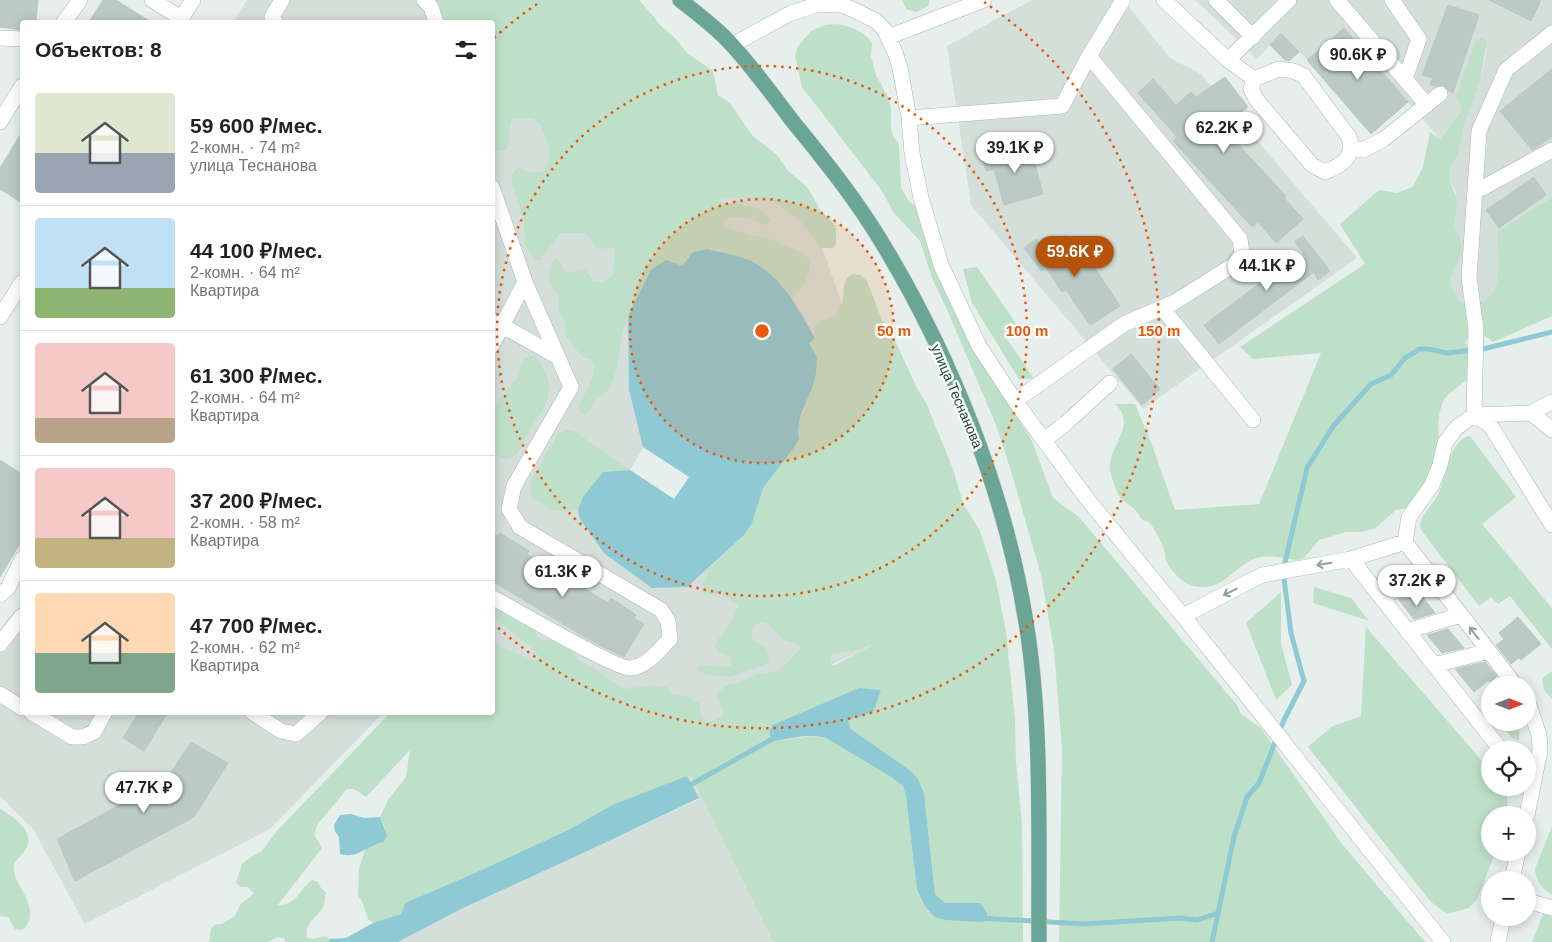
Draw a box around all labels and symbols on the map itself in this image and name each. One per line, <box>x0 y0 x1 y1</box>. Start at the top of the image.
pin: 90.6K ₽ <box>1312 38 1404 81</box>
pin: 62.2K ₽ <box>1178 112 1270 154</box>
pin: 39.1K ₽ <box>969 132 1061 174</box>
pin: 59.6K ₽ <box>1029 236 1121 278</box>
pin: 44.1K ₽ <box>1221 250 1313 292</box>
centre of rings <box>753 322 771 340</box>
text: 50 m <box>877 322 911 339</box>
text: 100 m <box>1006 322 1048 339</box>
text: 150 m <box>1138 322 1180 339</box>
street label: улица Теснанова <box>928 342 986 450</box>
pin: 61.3K ₽ <box>517 556 609 598</box>
one-way arrow <box>1316 560 1332 570</box>
pin: 37.2K ₽ <box>1371 564 1463 607</box>
one-way arrow <box>1223 588 1238 597</box>
one-way arrow <box>1469 627 1480 640</box>
north arrow <box>1481 676 1536 731</box>
pin: 47.7K ₽ <box>98 772 190 814</box>

